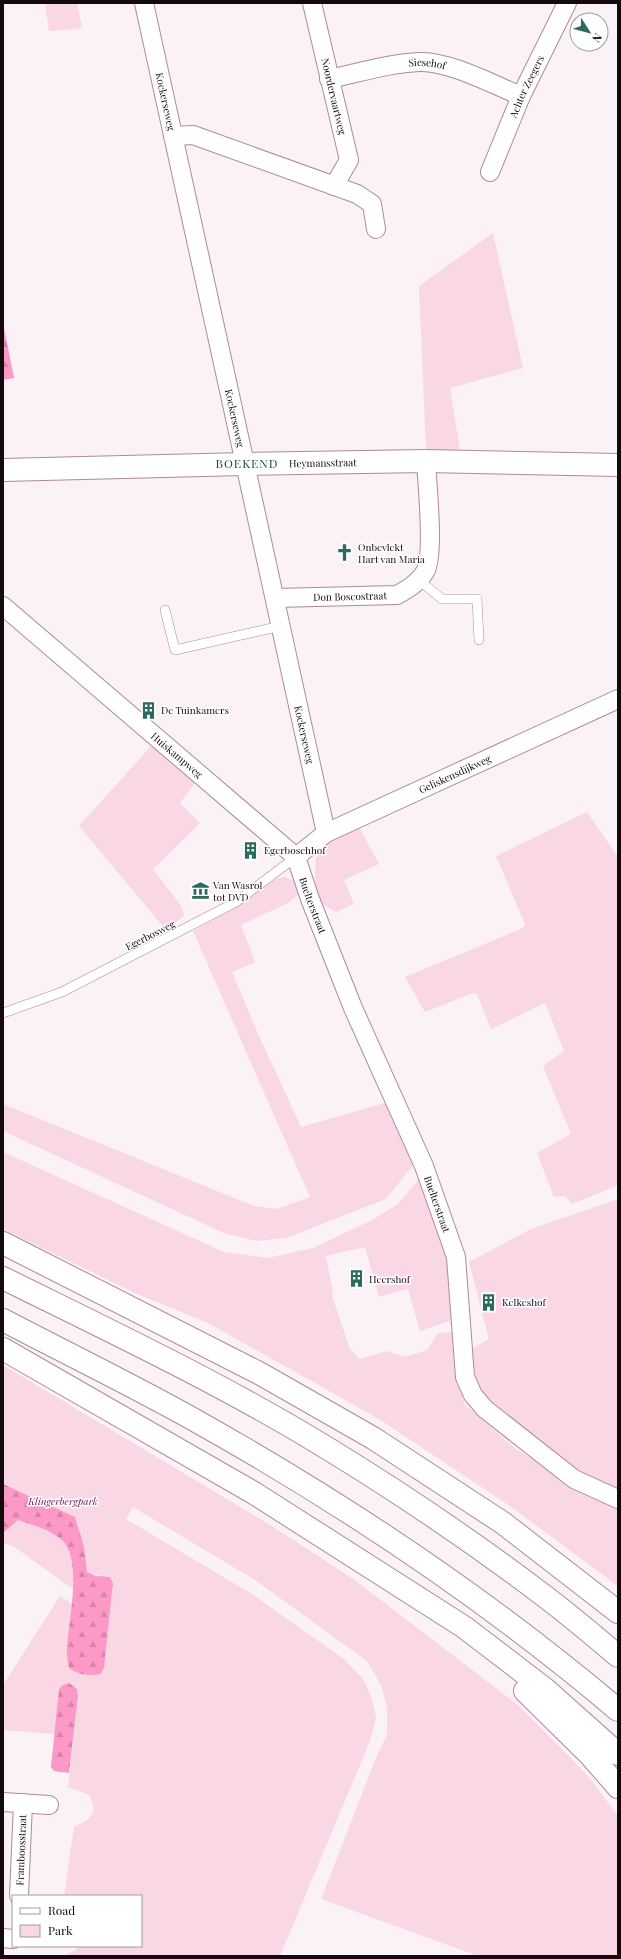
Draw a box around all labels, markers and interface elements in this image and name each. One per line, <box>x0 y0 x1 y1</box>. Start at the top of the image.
north arrow <box>569 12 609 52</box>
text: N <box>589 31 606 46</box>
street label: Achter Zeegers <box>505 53 547 121</box>
street label: Siesehof <box>408 55 448 73</box>
street label: Noordervaartweg <box>318 57 350 137</box>
street label: Kockerseweg <box>152 71 179 133</box>
street label: Kockerseweg <box>222 388 248 449</box>
district label: BOEKEND <box>216 455 278 471</box>
street label: Heymansstraat <box>289 455 357 470</box>
place label: Onbevlekt Hart van Maria <box>358 540 425 566</box>
church icon: Onbevlekt Hart van Maria <box>335 543 355 563</box>
street label: Don Boscostraat <box>313 588 387 604</box>
building icon: De Tuinkamers <box>138 700 158 720</box>
place label: De Tuinkamers <box>161 703 229 717</box>
street label: Kockerseweg <box>291 704 318 766</box>
street label: Huiskampweg <box>148 729 206 781</box>
street label: Geliskensdijkweg <box>416 751 494 797</box>
building icon: Egerboschhof <box>241 840 261 860</box>
place label: Egerboschhof <box>264 843 326 857</box>
street label: Buelterstraat <box>296 875 330 936</box>
place label: Van Wasrol tot DVD <box>212 878 262 904</box>
museum icon: Van Wasrol tot DVD <box>190 881 210 901</box>
street label: Egerbosweg <box>123 916 178 954</box>
street label: Buelterstraat <box>421 1174 454 1235</box>
building icon: Heershof <box>346 1269 366 1289</box>
place label: Heershof <box>369 1272 411 1286</box>
building icon: Kelkeshof <box>479 1292 499 1312</box>
place label: Kelkeshof <box>502 1295 547 1309</box>
park label: Klingerbergpark <box>27 1494 98 1508</box>
street label: Framboosstraat <box>12 1814 30 1886</box>
legend <box>12 1895 142 1947</box>
text: Road <box>48 1902 75 1918</box>
text: Park <box>48 1922 73 1938</box>

